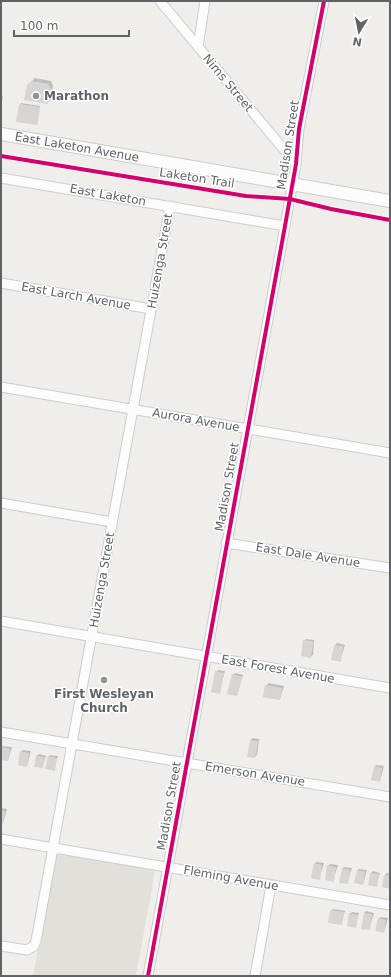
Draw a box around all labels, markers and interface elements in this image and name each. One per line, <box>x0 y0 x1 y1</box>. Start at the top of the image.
scale bar <box>14 12 129 38</box>
north arrow <box>339 12 379 52</box>
text: 100 m <box>20 19 58 33</box>
text: N <box>352 34 363 49</box>
street label: Nims Street <box>200 51 256 115</box>
place label: Marathon <box>44 89 109 103</box>
marker: Marathon <box>31 91 41 101</box>
street label: Madison Street <box>274 99 302 191</box>
street label: East Laketon Avenue <box>14 129 140 165</box>
street label: Laketon Trail <box>158 165 236 191</box>
street label: East Laketon <box>69 181 147 209</box>
street label: Huizenga Street <box>145 212 175 310</box>
street label: East Larch Avenue <box>20 279 132 313</box>
street label: Aurora Avenue <box>151 405 241 435</box>
street label: Madison Street <box>212 441 242 533</box>
street label: Huizenga Street <box>87 531 117 629</box>
street label: East Dale Avenue <box>255 540 361 570</box>
street label: East Forest Avenue <box>220 652 336 686</box>
marker: First Wesleyan Church <box>99 675 109 685</box>
place label: First Wesleyan Church <box>54 687 154 715</box>
street label: Emerson Avenue <box>204 759 306 789</box>
street label: Madison Street <box>154 760 184 852</box>
street label: Fleming Avenue <box>182 863 280 893</box>

